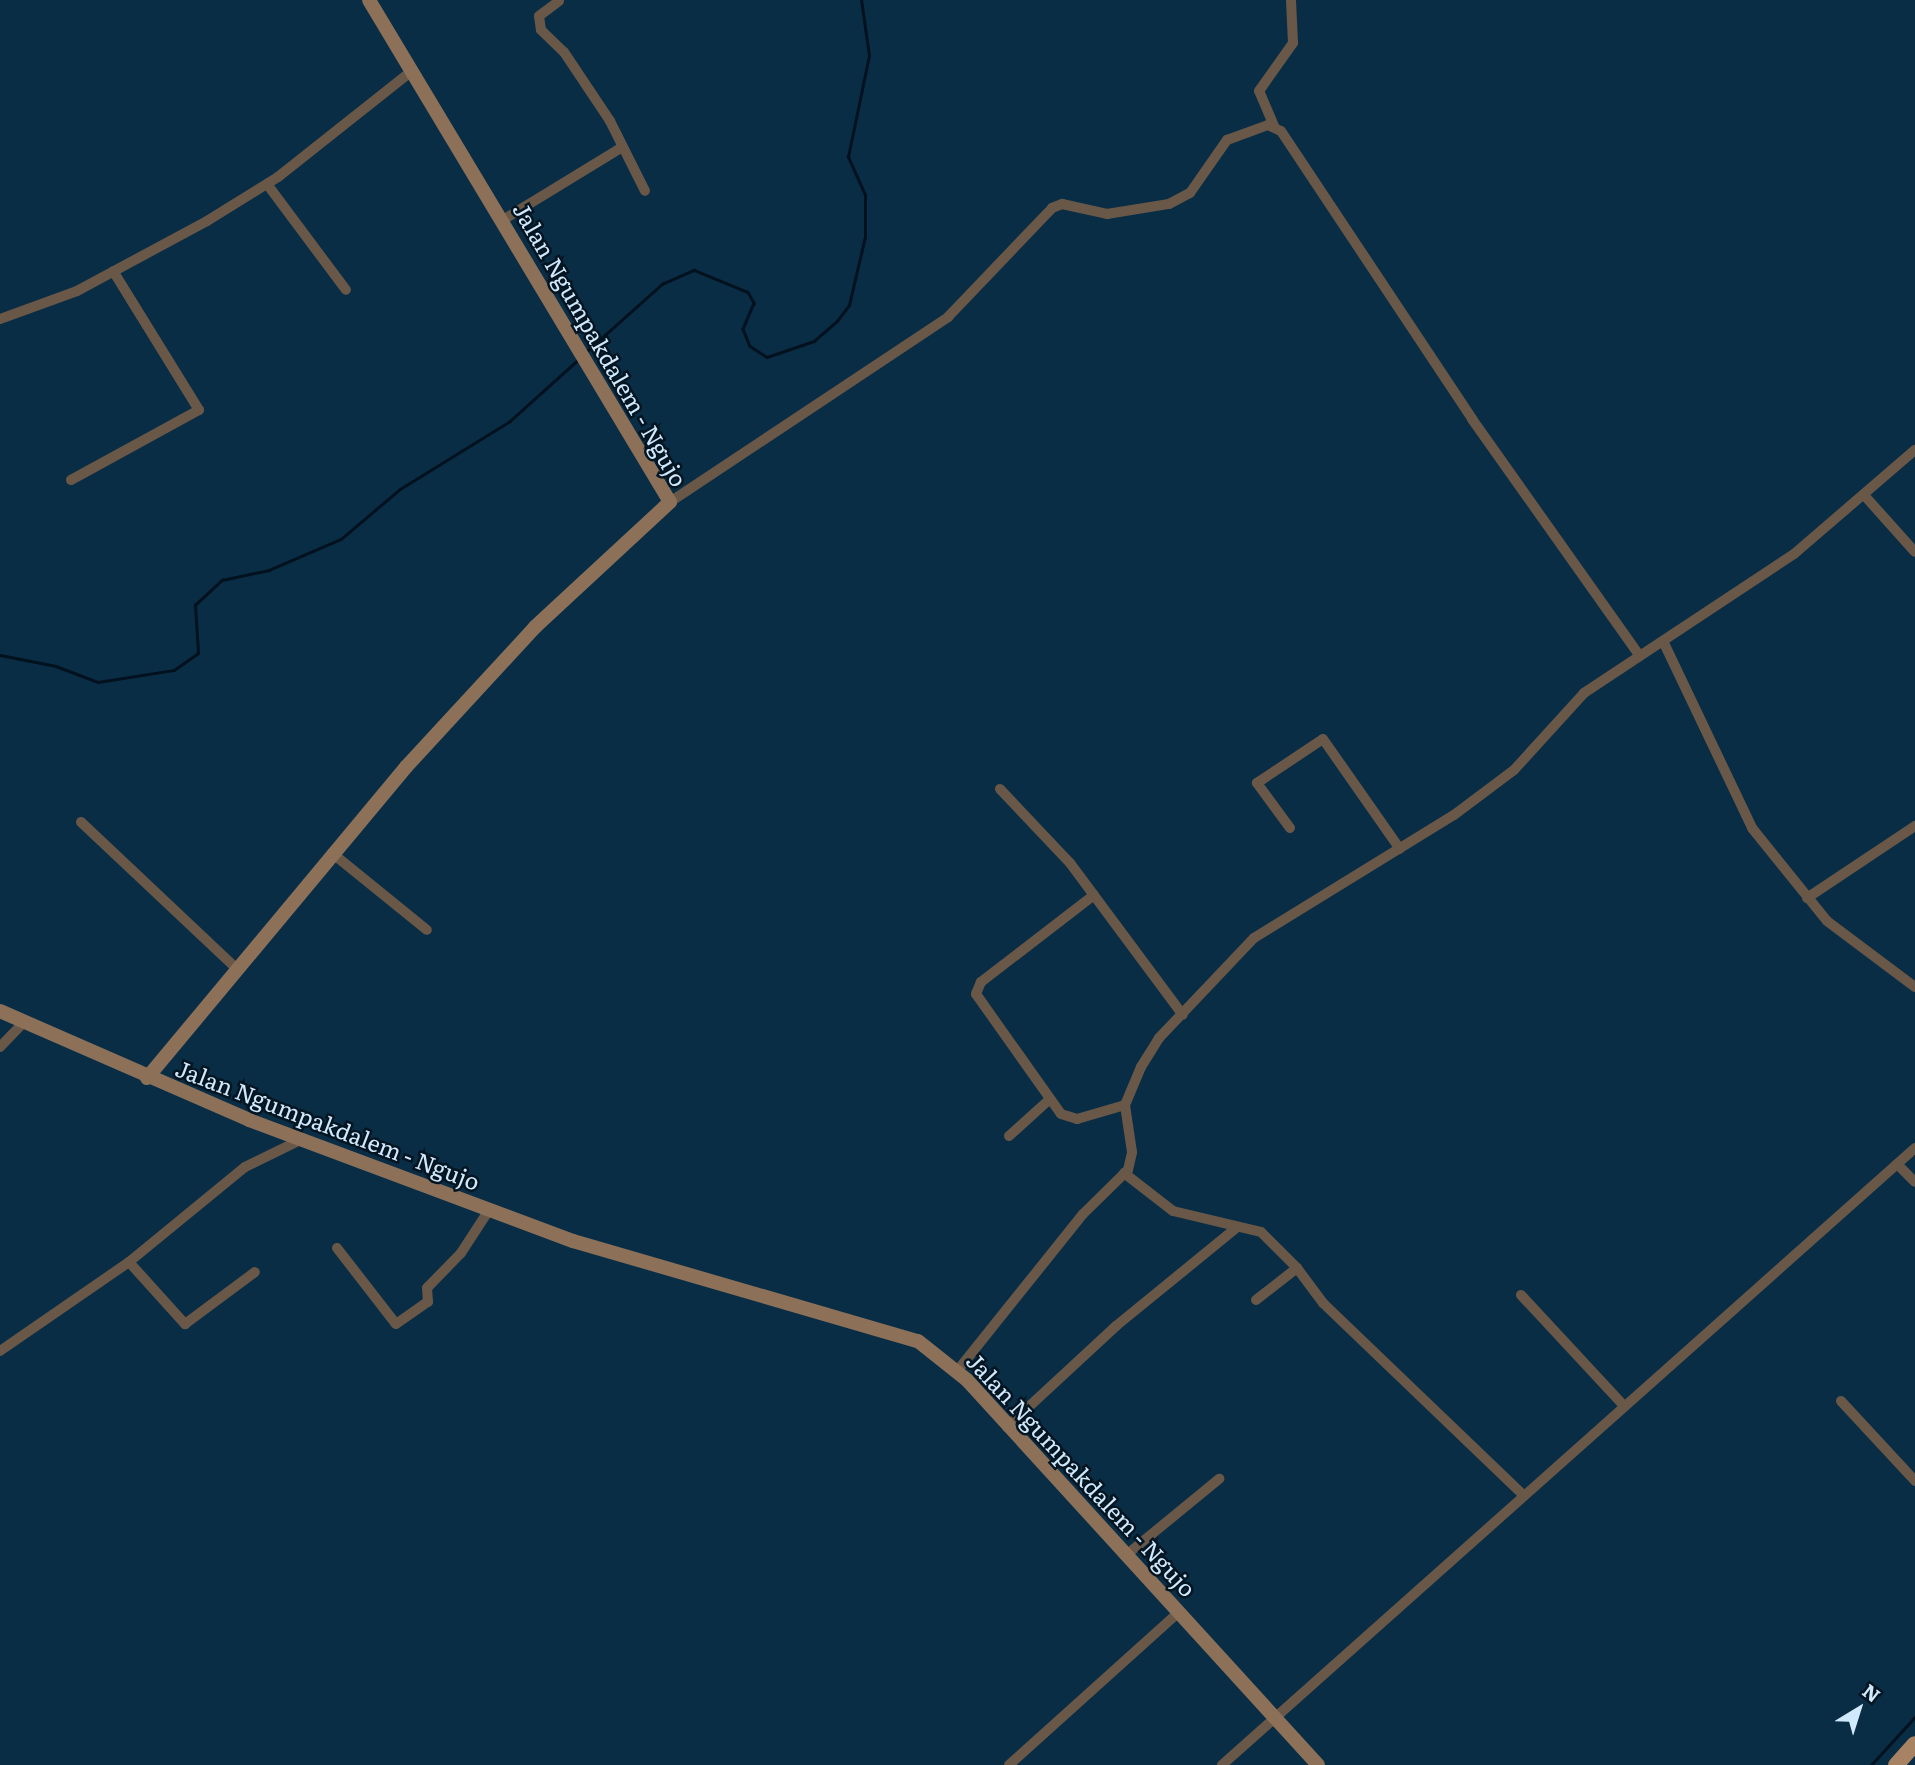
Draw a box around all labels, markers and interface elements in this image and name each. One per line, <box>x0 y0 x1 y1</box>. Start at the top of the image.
street label: Jalan Ngumpakdalem - Ngujo <box>508 197 694 491</box>
street label: Jalan Ngumpakdalem - Ngujo <box>172 1053 484 1195</box>
street label: Jalan Ngumpakdalem - Ngujo <box>962 1346 1202 1602</box>
north arrow <box>1824 1674 1894 1744</box>
text: N <box>1857 1677 1887 1708</box>

